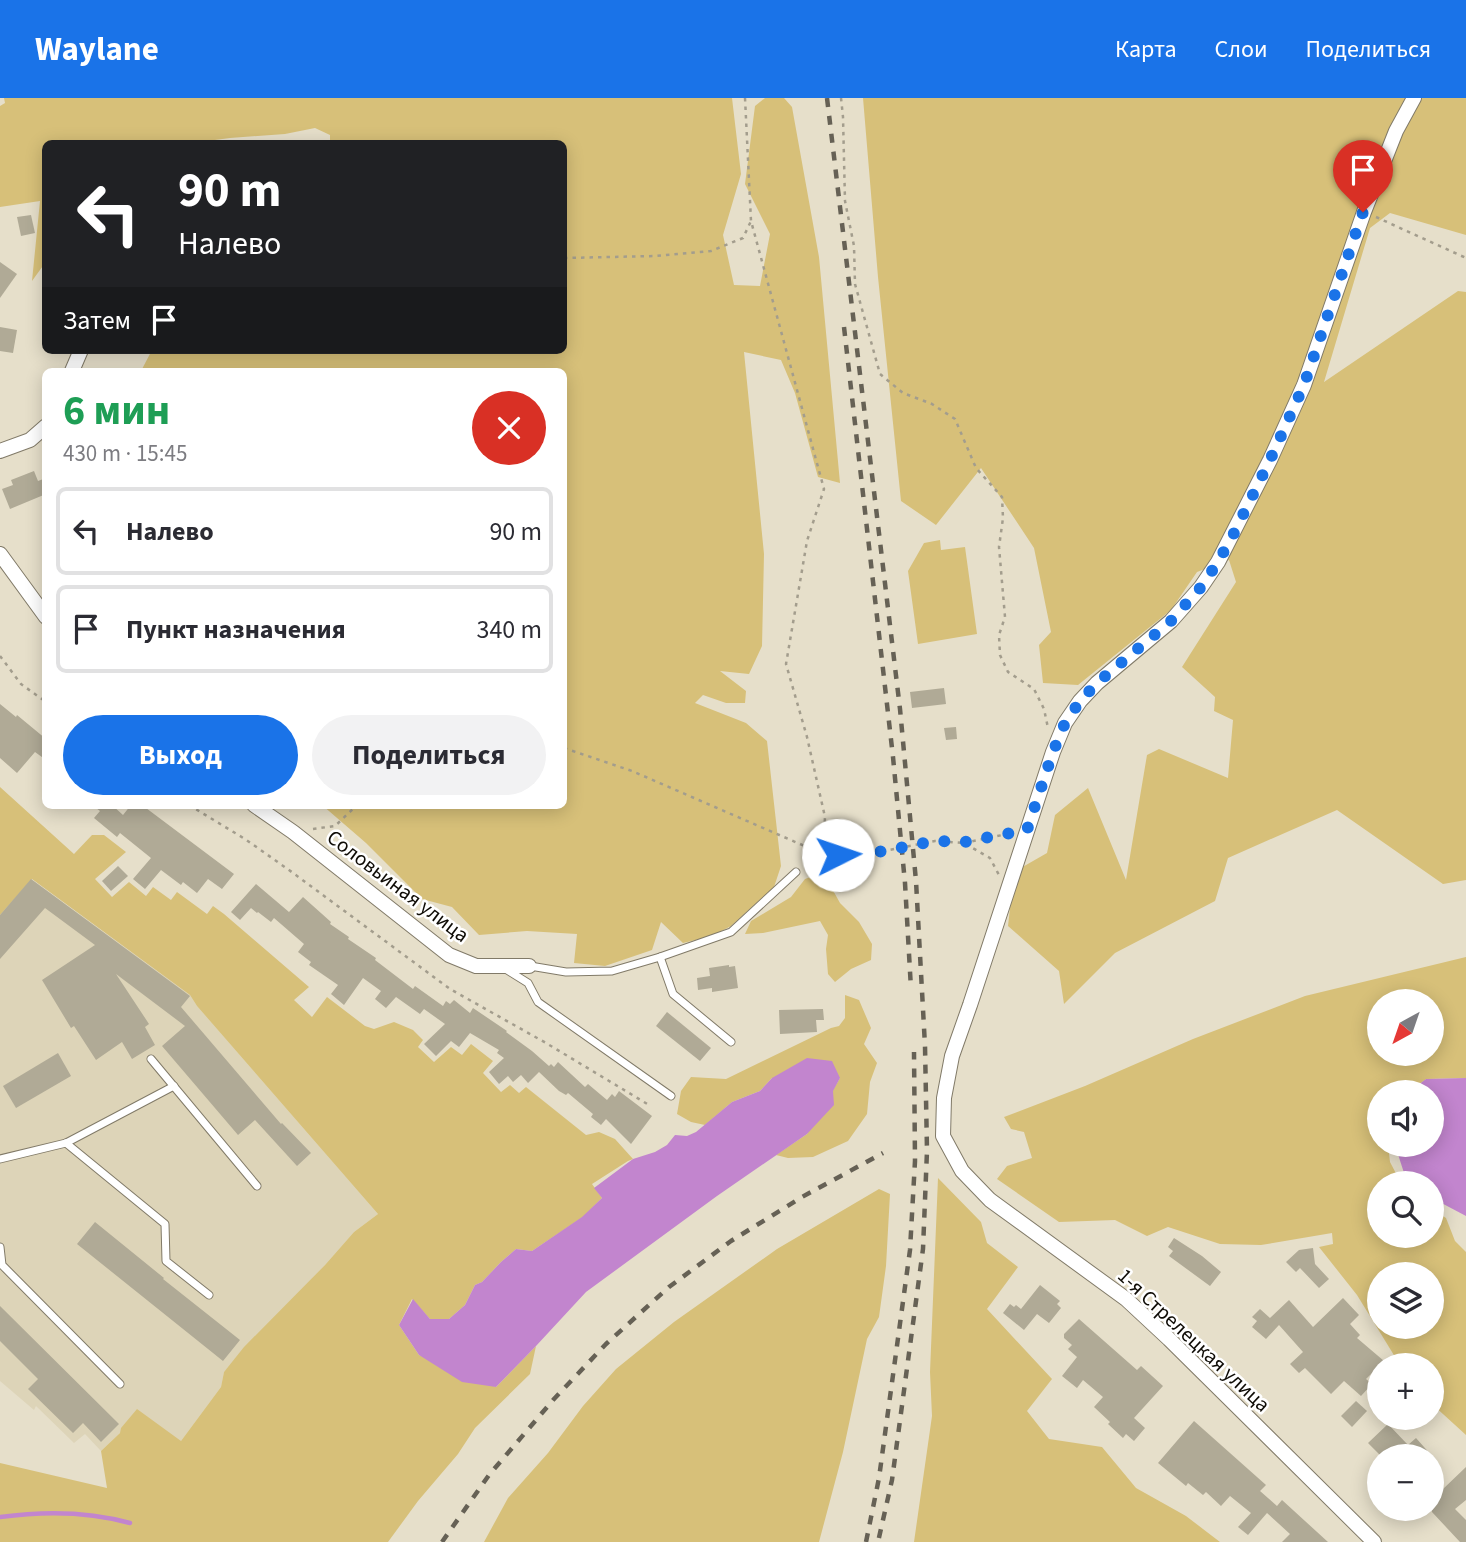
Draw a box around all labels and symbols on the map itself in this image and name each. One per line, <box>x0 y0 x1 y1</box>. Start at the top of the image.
pin <box>1333 140 1393 212</box>
position arrow <box>801 818 875 892</box>
street label: Соловьиная улица <box>321 823 475 949</box>
north arrow <box>1367 989 1444 1066</box>
street label: 1-я Стрелецкая улица <box>1111 1261 1277 1419</box>

